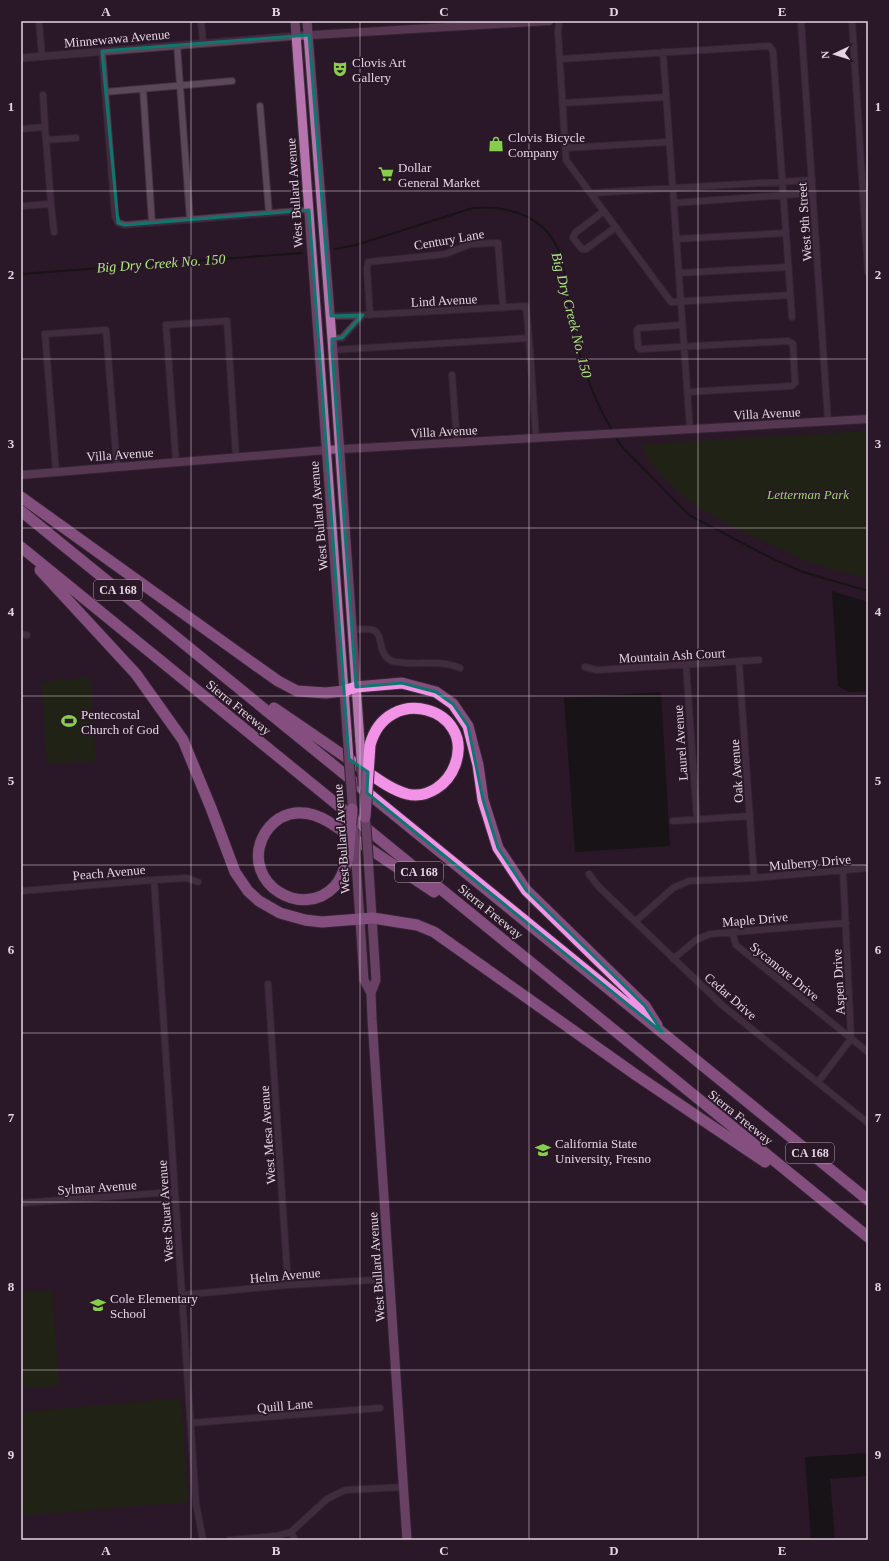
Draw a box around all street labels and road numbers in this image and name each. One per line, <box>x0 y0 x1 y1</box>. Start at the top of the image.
street label: Minnewawa Avenue <box>63 26 171 51</box>
street label: West Bullard Avenue <box>283 137 306 248</box>
street label: West 9th Street <box>794 182 815 262</box>
street label: Century Lane <box>413 226 486 253</box>
street label: Lind Avenue <box>410 291 478 310</box>
street label: Villa Avenue <box>733 404 801 423</box>
street label: Villa Avenue <box>410 422 478 441</box>
street label: Villa Avenue <box>86 445 154 464</box>
street label: West Bullard Avenue <box>306 460 331 571</box>
road number: CA 168 <box>94 580 142 600</box>
street label: Mountain Ash Court <box>618 645 726 666</box>
street label: Sierra Freeway <box>203 677 275 738</box>
street label: Laurel Avenue <box>670 704 691 781</box>
street label: Oak Avenue <box>727 738 746 803</box>
street label: West Bullard Avenue <box>330 783 353 894</box>
street label: Mulberry Drive <box>769 851 852 874</box>
street label: Peach Avenue <box>72 862 146 883</box>
road number: CA 168 <box>395 862 443 882</box>
street label: Sierra Freeway <box>455 881 527 942</box>
street label: Maple Drive <box>721 909 789 930</box>
street label: Sycamore Drive <box>747 939 823 1004</box>
street label: Aspen Drive <box>829 948 848 1015</box>
street label: Cedar Drive <box>702 970 760 1023</box>
street label: West Mesa Avenue <box>257 1085 278 1185</box>
street label: Sierra Freeway <box>705 1087 777 1148</box>
road number: CA 168 <box>786 1143 834 1163</box>
street label: West Stuart Avenue <box>154 1159 177 1262</box>
street label: Sylmar Avenue <box>57 1177 137 1198</box>
street label: West Bullard Avenue <box>365 1211 388 1322</box>
street label: Helm Avenue <box>249 1265 321 1286</box>
street label: Quill Lane <box>257 1396 314 1415</box>

